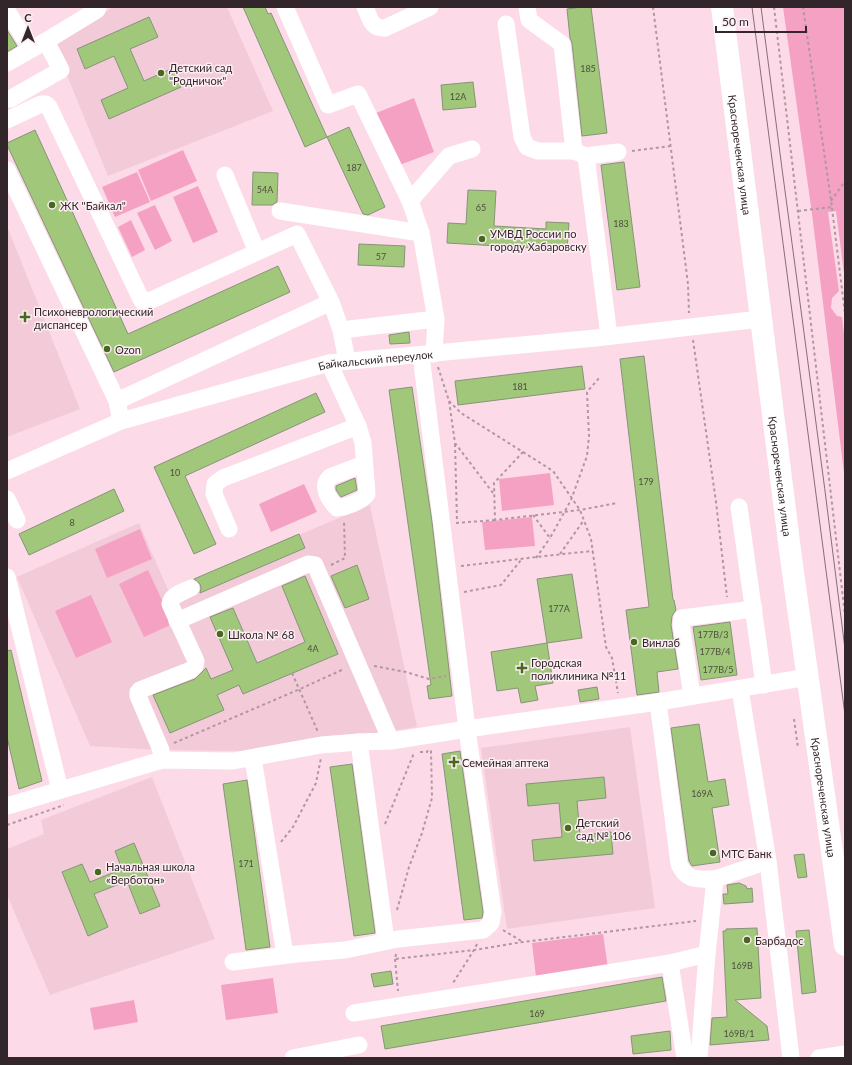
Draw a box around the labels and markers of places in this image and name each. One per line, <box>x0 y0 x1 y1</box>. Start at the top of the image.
place label: Детский сад "Родничок" <box>169 61 233 87</box>
marker: Детский сад "Родничок" <box>156 68 166 78</box>
place label: ЖК "Байкал" <box>60 199 126 212</box>
marker: ЖК "Байкал" <box>47 200 57 210</box>
place label: УМВД России по городу Хабаровску <box>490 227 587 253</box>
marker: УМВД России по городу Хабаровску <box>477 234 487 244</box>
place label: Психоневрологический диспансер <box>34 305 153 331</box>
marker: Психоневрологический диспансер <box>19 311 31 323</box>
place label: Ozon <box>115 343 141 356</box>
marker: Ozon <box>102 344 112 354</box>
place label: Школа № 68 <box>228 628 294 641</box>
marker: Школа № 68 <box>215 629 225 639</box>
place label: Винлаб <box>642 636 680 649</box>
marker: Винлаб <box>629 637 639 647</box>
place label: Городская поликлиника №11 <box>531 656 626 682</box>
marker: Городская поликлиника №11 <box>516 662 528 674</box>
place label: Семейная аптека <box>462 756 549 769</box>
marker: Семейная аптека <box>449 757 459 767</box>
place label: Детский сад № 106 <box>576 816 631 842</box>
marker: Детский сад № 106 <box>563 823 573 833</box>
place label: МТС Банк <box>721 847 772 860</box>
marker: МТС Банк <box>708 848 718 858</box>
place label: Начальная школа «Верботон» <box>106 860 195 886</box>
marker: Начальная школа «Верботон» <box>93 867 103 877</box>
place label: Барбадос <box>755 934 804 947</box>
marker: Барбадос <box>742 935 752 945</box>

